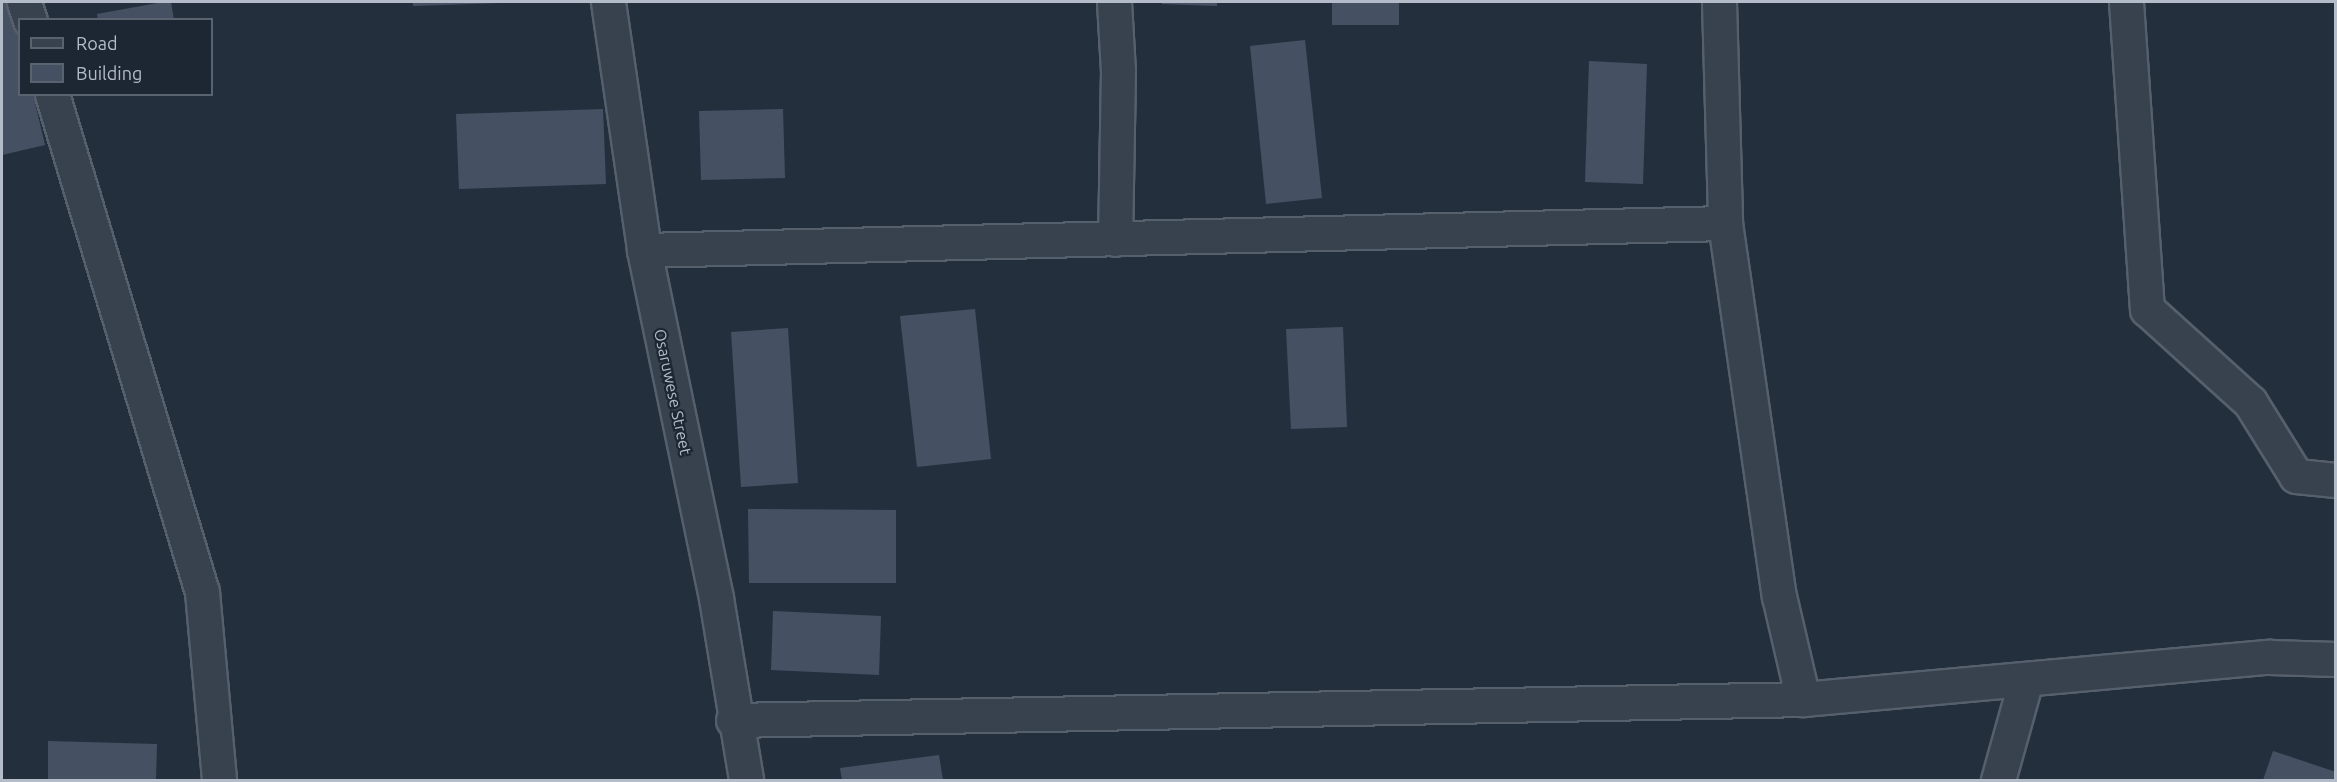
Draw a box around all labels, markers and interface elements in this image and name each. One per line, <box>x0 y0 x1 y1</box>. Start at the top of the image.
legend <box>18 18 213 96</box>
text: Road <box>76 33 118 53</box>
text: Building <box>76 63 142 83</box>
street label: Osaruwese Street <box>650 327 696 457</box>

